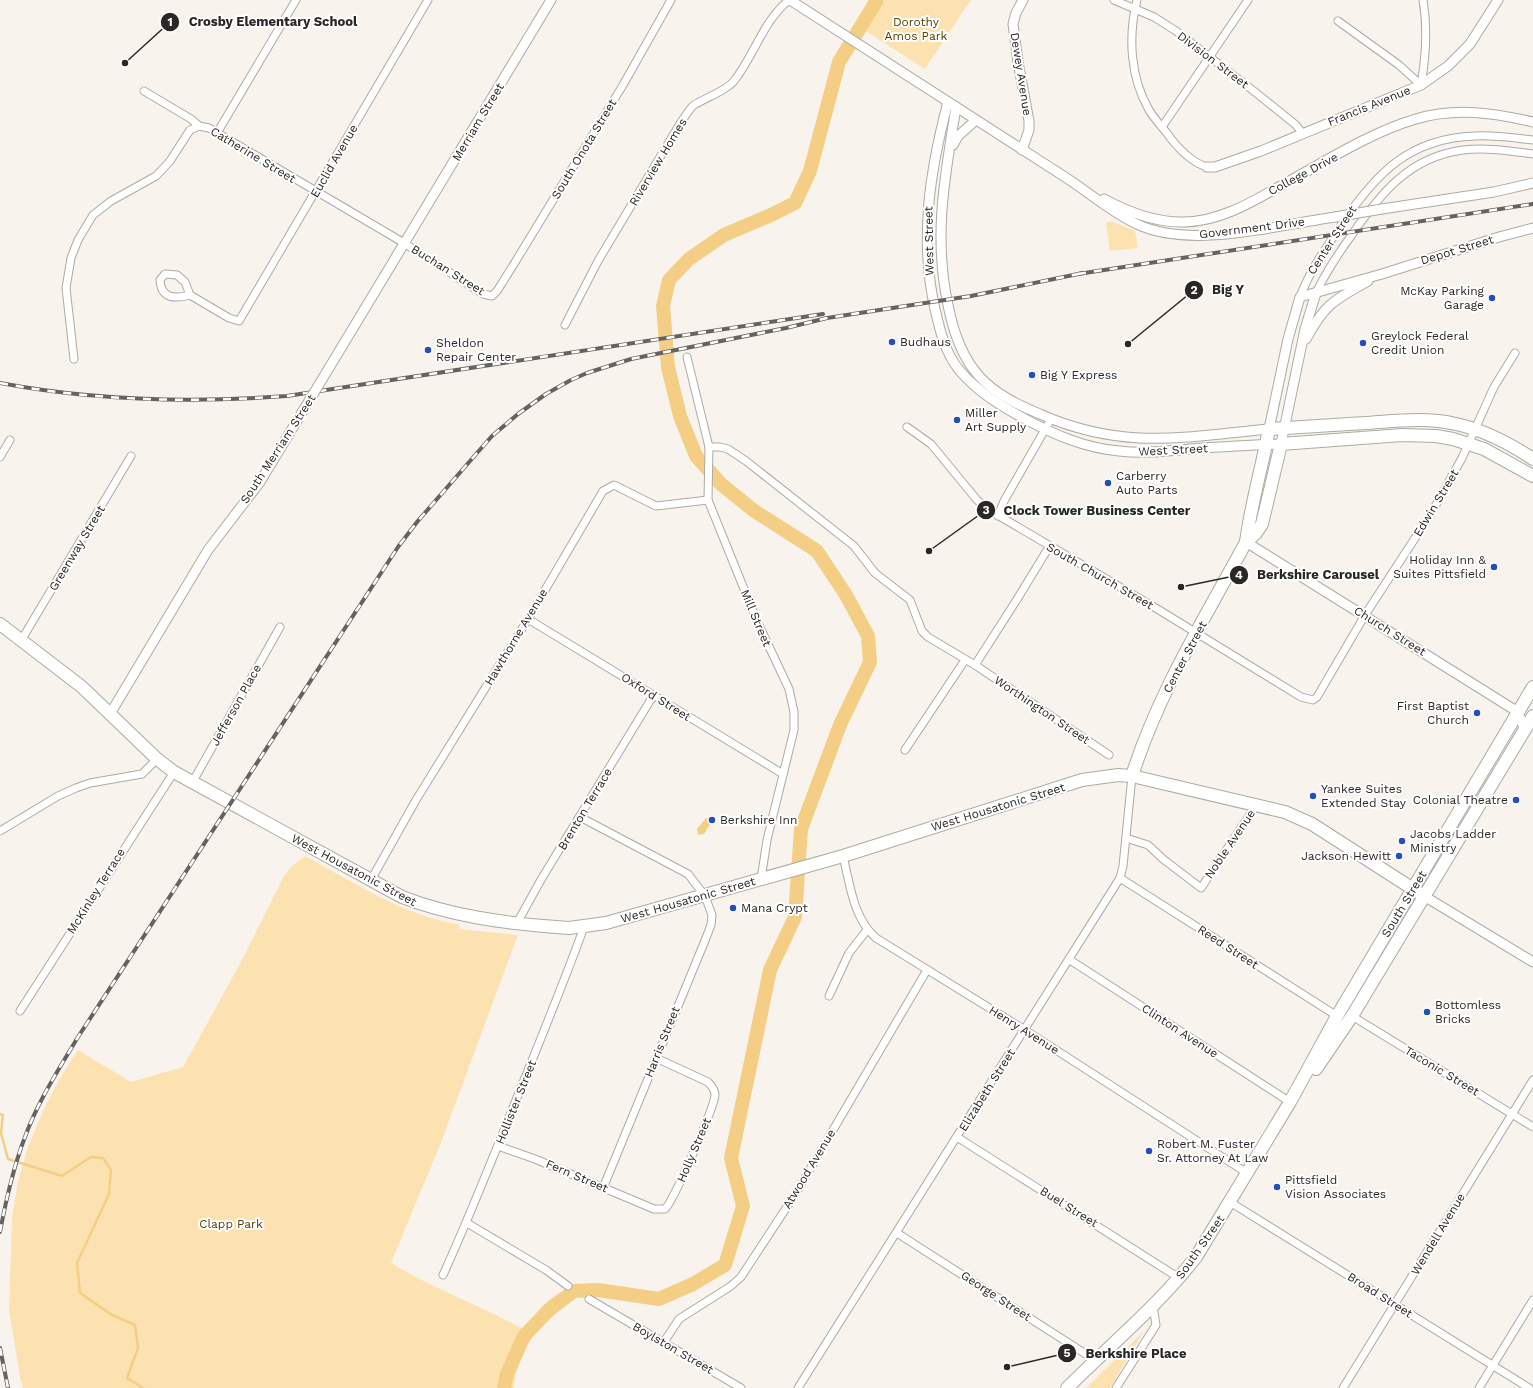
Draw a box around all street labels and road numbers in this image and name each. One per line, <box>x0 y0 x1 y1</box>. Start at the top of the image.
street label: Division Street <box>1175 29 1251 91</box>
street label: Dewey Avenue <box>1008 31 1034 117</box>
street label: Merriam Street <box>449 80 507 164</box>
street label: Francis Avenue <box>1326 83 1413 129</box>
street label: South Onota Street <box>549 97 619 201</box>
street label: Riverview Homes <box>626 116 690 208</box>
street label: Euclid Avenue <box>307 122 361 200</box>
street label: Catherine Street <box>208 124 298 186</box>
street label: College Drive <box>1266 150 1340 198</box>
street label: Center Street <box>1305 203 1359 277</box>
street label: West Street <box>921 206 937 276</box>
street label: Government Drive <box>1199 215 1306 241</box>
street label: Depot Street <box>1419 232 1495 268</box>
street label: Buchan Street <box>409 242 487 298</box>
street label: South Merriam Street <box>237 392 319 506</box>
street label: West Street <box>1138 441 1208 459</box>
street label: Edwin Street <box>1410 467 1462 539</box>
street label: Greenway Street <box>46 503 108 593</box>
street label: South Church Street <box>1044 540 1156 612</box>
street label: Hawthorne Avenue <box>482 586 550 688</box>
street label: Mill Street <box>738 587 774 649</box>
street label: Church Street <box>1351 603 1429 659</box>
street label: Center Street <box>1160 619 1210 695</box>
street label: Jefferson Place <box>208 662 264 748</box>
street label: Oxford Street <box>619 670 693 724</box>
street label: Worthington Street <box>992 673 1092 747</box>
street label: Brenton Terrace <box>555 765 615 853</box>
street label: West Housatonic Street <box>929 780 1067 834</box>
street label: Noble Avenue <box>1202 807 1258 881</box>
street label: West Housatonic Street <box>289 831 419 909</box>
street label: McKinley Terrace <box>64 846 128 936</box>
street label: South Street <box>1379 868 1429 940</box>
street label: West Housatonic Street <box>619 874 757 926</box>
street label: Reed Street <box>1195 922 1261 972</box>
street label: Clinton Avenue <box>1139 1001 1221 1061</box>
street label: Henry Avenue <box>986 1003 1062 1057</box>
street label: Harris Street <box>641 1005 683 1079</box>
street label: Taconic Street <box>1402 1043 1482 1099</box>
street label: Elizabeth Street <box>956 1046 1018 1134</box>
street label: Hollister Street <box>493 1058 539 1146</box>
street label: Holly Street <box>674 1115 714 1185</box>
street label: Atwood Avenue <box>780 1127 838 1211</box>
street label: Fern Street <box>544 1157 610 1195</box>
street label: Buel Street <box>1037 1184 1101 1230</box>
street label: Wendell Avenue <box>1408 1191 1468 1277</box>
street label: South Street <box>1173 1212 1227 1282</box>
street label: George Street <box>958 1268 1034 1324</box>
street label: Broad Street <box>1345 1269 1415 1321</box>
street label: Boylston Street <box>630 1319 716 1377</box>

